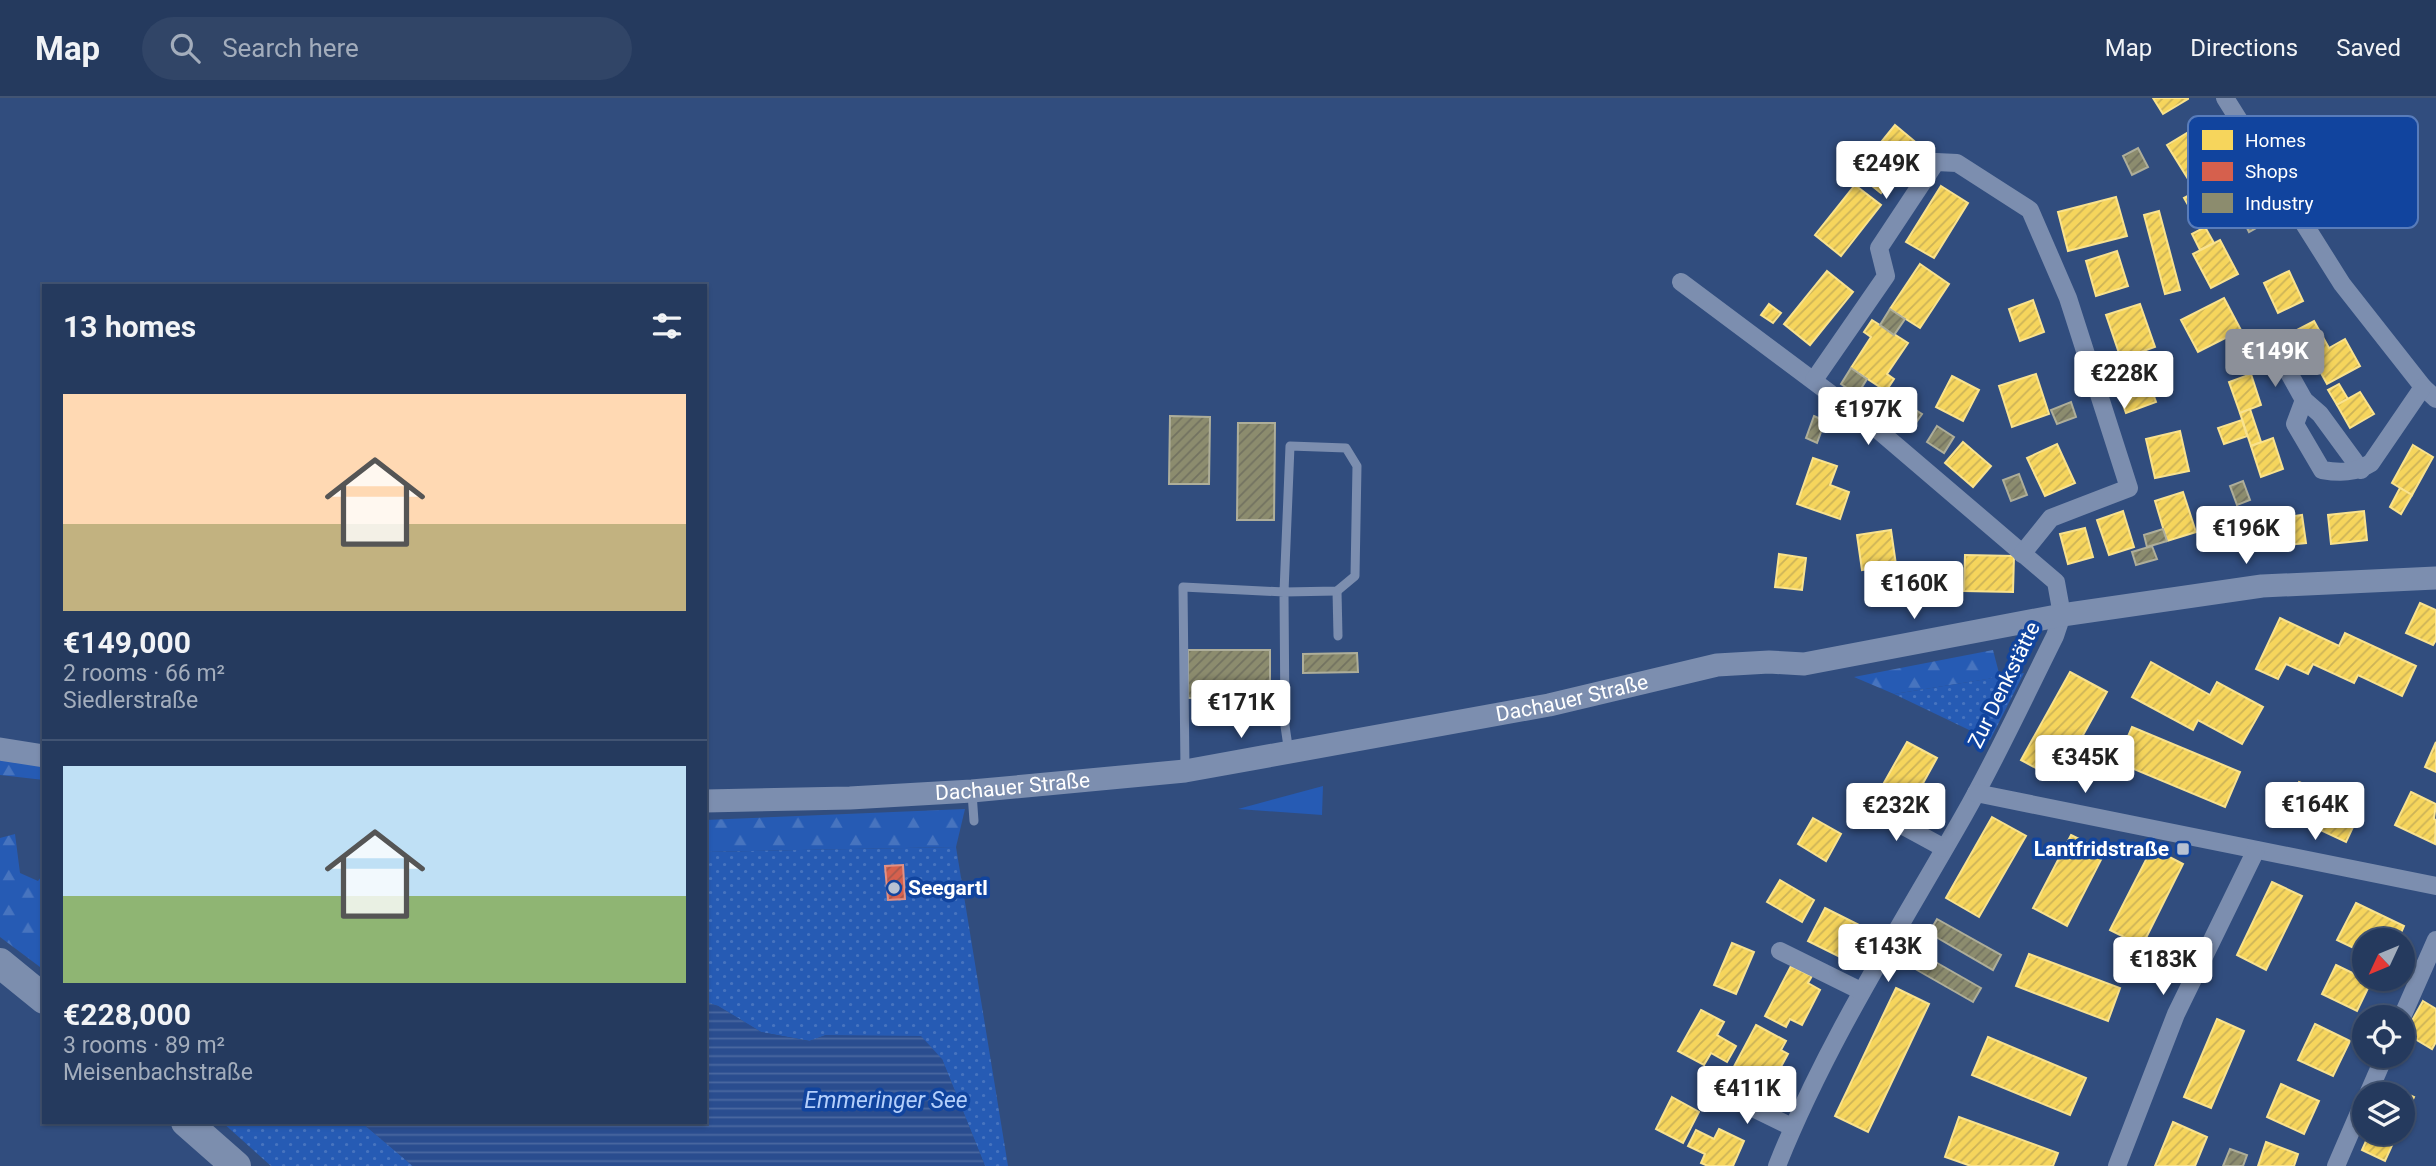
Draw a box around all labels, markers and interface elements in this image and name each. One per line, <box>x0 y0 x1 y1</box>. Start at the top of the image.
search box <box>142 17 632 80</box>
text: Map <box>35 29 100 68</box>
icon: search <box>166 29 204 67</box>
text: Search here <box>222 33 359 63</box>
text: Map <box>2105 34 2152 62</box>
text: Directions <box>2190 34 2298 62</box>
text: Saved <box>2336 34 2401 62</box>
legend <box>2188 116 2418 228</box>
text: Homes <box>2245 129 2306 152</box>
pin: €249K <box>1837 141 1935 201</box>
text: €249K <box>1852 150 1920 177</box>
text: Shops <box>2245 160 2298 183</box>
text: Industry <box>2245 192 2313 215</box>
icon: filters <box>648 307 686 345</box>
text: 13 homes <box>63 309 196 344</box>
pin: €149K <box>2226 330 2324 389</box>
text: €149K <box>2241 338 2309 365</box>
pin: €228K <box>2075 352 2173 411</box>
text: €228K <box>2090 360 2158 387</box>
pin: €197K <box>1819 388 1917 447</box>
text: €197K <box>1834 396 1902 423</box>
icon: home <box>312 439 438 565</box>
pin: €196K <box>2197 506 2295 566</box>
text: €196K <box>2212 515 2280 542</box>
pin: €160K <box>1865 561 1963 621</box>
text: €160K <box>1880 570 1948 597</box>
street label: Zur Denkstätte <box>1963 618 2045 752</box>
text: €149,000 <box>63 625 191 660</box>
text: 2 rooms · 66 m² <box>63 660 225 687</box>
street label: Dachauer Straße <box>1494 670 1651 726</box>
pin: €171K <box>1192 680 1290 740</box>
text: Siedlerstraße <box>63 687 198 714</box>
text: €171K <box>1207 689 1275 716</box>
pin: €345K <box>2036 736 2134 795</box>
text: €345K <box>2051 744 2119 771</box>
street label: Dachauer Straße <box>934 768 1091 805</box>
pin: €164K <box>2266 782 2364 842</box>
pin: €232K <box>1847 784 1945 843</box>
text: €164K <box>2281 791 2349 818</box>
text: €232K <box>1862 792 1930 819</box>
icon: home <box>312 811 438 937</box>
place label: Lantfridstraße <box>2034 837 2169 861</box>
marker: Lantfridstraße <box>2175 841 2191 857</box>
place label: Seegartl <box>908 876 988 900</box>
marker: Seegartl <box>886 880 902 896</box>
pin: €143K <box>1839 924 1937 984</box>
north arrow <box>2352 928 2415 990</box>
map controls <box>2352 928 2415 1145</box>
text: €143K <box>1854 933 1922 960</box>
pin: €183K <box>2114 937 2212 997</box>
text: €183K <box>2129 946 2197 973</box>
text: €228,000 <box>63 997 191 1032</box>
button: locate <box>2352 1005 2415 1068</box>
text: 3 rooms · 89 m² <box>63 1032 225 1059</box>
text: Meisenbachstraße <box>63 1059 253 1086</box>
pin: €411K <box>1698 1066 1796 1126</box>
text: €411K <box>1713 1075 1781 1102</box>
button: layers <box>2352 1082 2415 1145</box>
water label: Emmeringer See <box>804 1087 968 1114</box>

